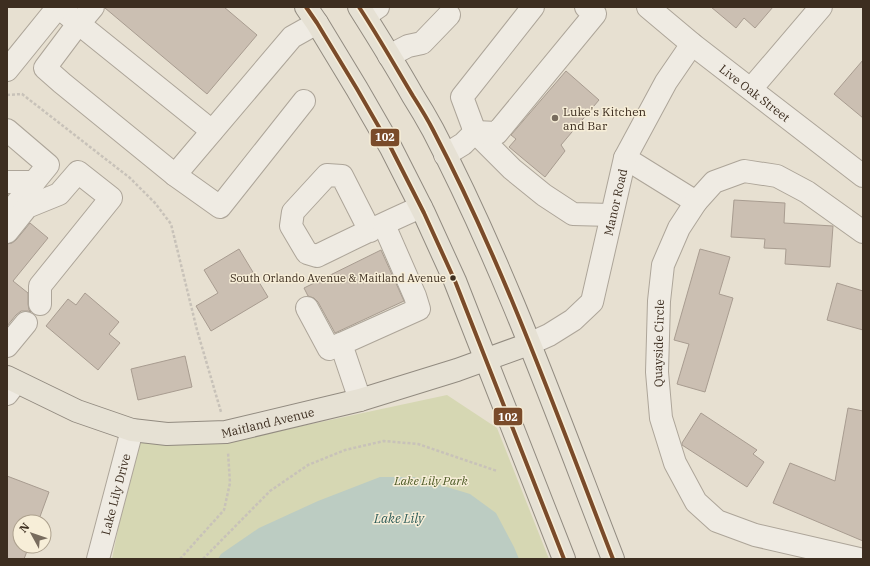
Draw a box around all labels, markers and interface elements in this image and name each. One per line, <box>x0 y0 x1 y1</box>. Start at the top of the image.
street label: Live Oak Street <box>717 61 793 125</box>
place label: Luke's Kitchen and Bar <box>563 104 647 133</box>
marker: Luke's Kitchen and Bar <box>550 113 560 123</box>
line badge: 102 <box>370 128 400 147</box>
text: 102 <box>375 130 395 144</box>
street label: Manor Road <box>600 167 630 237</box>
place label: South Orlando Avenue & Maitland Avenue <box>230 271 446 285</box>
marker: South Orlando Avenue & Maitland Avenue <box>448 273 458 283</box>
street label: Quayside Circle <box>649 299 667 388</box>
street label: Maitland Avenue <box>220 404 316 440</box>
line badge: 102 <box>493 407 523 426</box>
text: 102 <box>498 410 518 424</box>
street label: Lake Lily Drive <box>97 452 133 537</box>
park label: Lake Lily Park <box>393 473 469 488</box>
water label: Lake Lily <box>373 510 425 527</box>
north arrow <box>12 514 52 554</box>
text: N <box>16 520 33 535</box>

